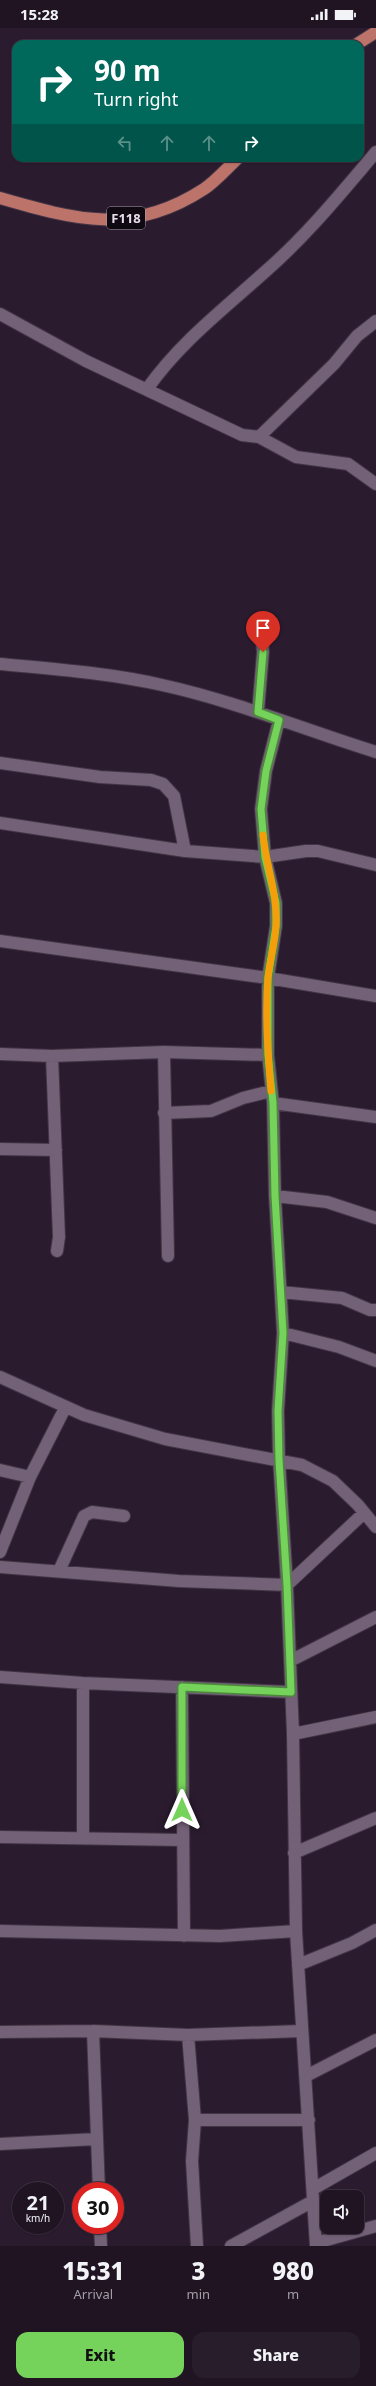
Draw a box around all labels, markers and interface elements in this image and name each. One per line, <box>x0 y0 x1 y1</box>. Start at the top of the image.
text: 15:28 <box>20 4 59 24</box>
text: 90 m <box>94 51 161 89</box>
icon: right <box>28 56 80 108</box>
text: Turn right <box>94 87 178 111</box>
icon: left <box>114 132 136 154</box>
icon: ahead <box>156 132 178 154</box>
icon: ahead <box>198 132 220 154</box>
icon: right <box>240 132 262 154</box>
road number: F118 <box>107 207 145 229</box>
pin <box>246 611 280 652</box>
icon: arrive <box>252 617 274 639</box>
position arrow <box>161 1789 203 1831</box>
speed limit sign: 30 <box>72 2182 124 2234</box>
text: 21 <box>27 2189 49 2216</box>
map controls <box>320 2190 364 2234</box>
button: sound <box>320 2190 364 2234</box>
text: km/h <box>26 2211 50 2225</box>
text: 15:31 <box>62 2254 124 2287</box>
text: 3 <box>191 2254 205 2287</box>
text: 980 <box>272 2254 314 2287</box>
text: Arrival <box>73 2285 113 2303</box>
text: min <box>187 2285 210 2303</box>
text: m <box>287 2285 299 2303</box>
button: Exit <box>16 2332 184 2378</box>
button: Share <box>192 2332 360 2378</box>

